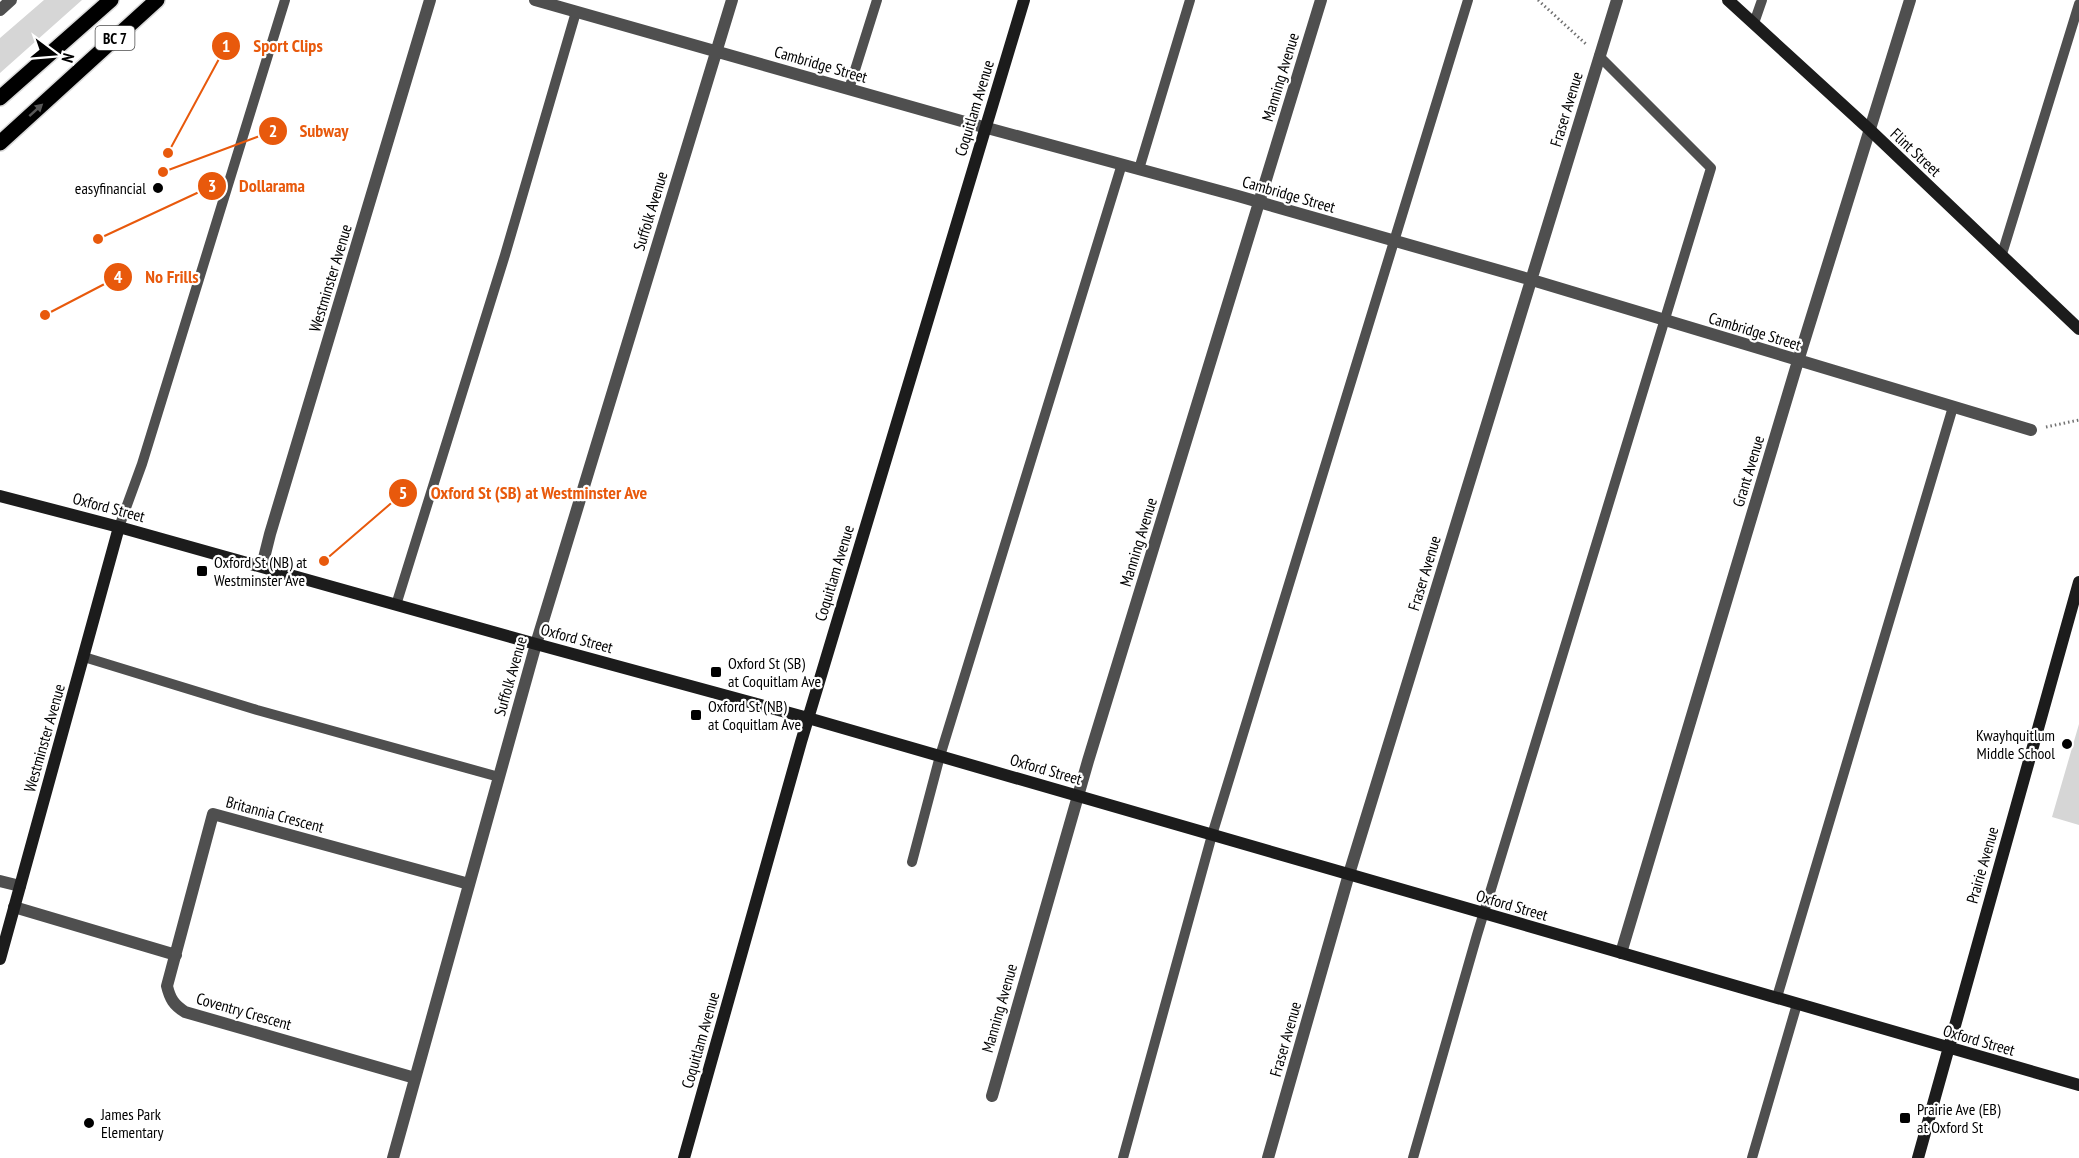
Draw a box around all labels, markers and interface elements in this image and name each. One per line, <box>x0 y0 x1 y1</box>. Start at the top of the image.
north arrow <box>24 24 84 84</box>
road number: BC 7 <box>96 26 134 50</box>
callout: Sport Clips <box>211 28 335 64</box>
street label: Manning Avenue <box>1257 30 1303 124</box>
text: 1 <box>222 34 230 57</box>
text: Sport Clips <box>253 34 323 57</box>
street label: Cambridge Street <box>772 41 870 87</box>
text: N <box>58 51 79 65</box>
street label: Coquitlam Avenue <box>950 58 998 158</box>
street label: Fraser Avenue <box>1545 69 1587 149</box>
one-way arrow <box>28 104 43 117</box>
callout: Subway <box>258 113 361 149</box>
text: 2 <box>269 119 277 142</box>
text: Subway <box>299 119 349 142</box>
street label: Flint Street <box>1887 124 1946 181</box>
callout: Dollarama <box>197 168 316 204</box>
street label: Suffolk Avenue <box>628 169 672 253</box>
street label: Cambridge Street <box>1240 171 1338 217</box>
text: 3 <box>208 174 216 197</box>
text: Dollarama <box>239 174 305 197</box>
place label: easyfinancial <box>75 178 146 198</box>
marker: easyfinancial <box>151 181 165 195</box>
street label: Westminster Avenue <box>304 222 356 334</box>
callout: No Frills <box>103 259 211 295</box>
text: 4 <box>114 265 123 288</box>
text: No Frills <box>145 265 199 288</box>
street label: Cambridge Street <box>1706 307 1804 355</box>
street label: Grant Avenue <box>1728 433 1768 509</box>
callout: Oxford St (SB) at Westminster Ave <box>388 475 660 511</box>
text: 5 <box>399 481 407 504</box>
text: Oxford St (SB) at Westminster Ave <box>431 481 647 504</box>
street label: Oxford Street <box>71 488 148 526</box>
street label: Manning Avenue <box>1115 495 1161 589</box>
street label: Coquitlam Avenue <box>810 523 858 623</box>
street label: Fraser Avenue <box>1403 533 1445 613</box>
place label: Oxford St (NB) at Westminster Ave <box>214 552 308 590</box>
marker: Oxford St (NB) at Westminster Ave <box>195 564 209 578</box>
street label: Oxford Street <box>539 619 616 657</box>
street label: Suffolk Avenue <box>489 634 531 718</box>
place label: Oxford St (SB) at Coquitlam Ave <box>728 653 821 691</box>
marker: Oxford St (SB) at Coquitlam Ave <box>709 665 723 679</box>
street label: Westminster Avenue <box>19 682 69 794</box>
place label: Oxford St (NB) at Coquitlam Ave <box>708 696 801 734</box>
marker: Oxford St (NB) at Coquitlam Ave <box>689 708 703 722</box>
place label: Kwayhquitlum Middle School <box>1976 725 2055 763</box>
marker: Kwayhquitlum Middle School <box>2060 737 2074 751</box>
street label: Oxford Street <box>1008 749 1085 789</box>
street label: Britannia Crescent <box>224 791 327 837</box>
street label: Prairie Avenue <box>1962 824 2002 906</box>
street label: Oxford Street <box>1474 885 1551 925</box>
street label: Manning Avenue <box>977 961 1021 1055</box>
street label: Coventry Crescent <box>194 988 295 1034</box>
street label: Coquitlam Avenue <box>677 989 723 1091</box>
street label: Fraser Avenue <box>1265 999 1305 1079</box>
street label: Oxford Street <box>1941 1020 2018 1060</box>
place label: Prairie Ave (EB) at Oxford St <box>1917 1099 2001 1137</box>
place label: James Park Elementary <box>100 1104 163 1142</box>
marker: Prairie Ave (EB) at Oxford St <box>1898 1111 1912 1125</box>
marker: James Park Elementary <box>82 1116 96 1130</box>

